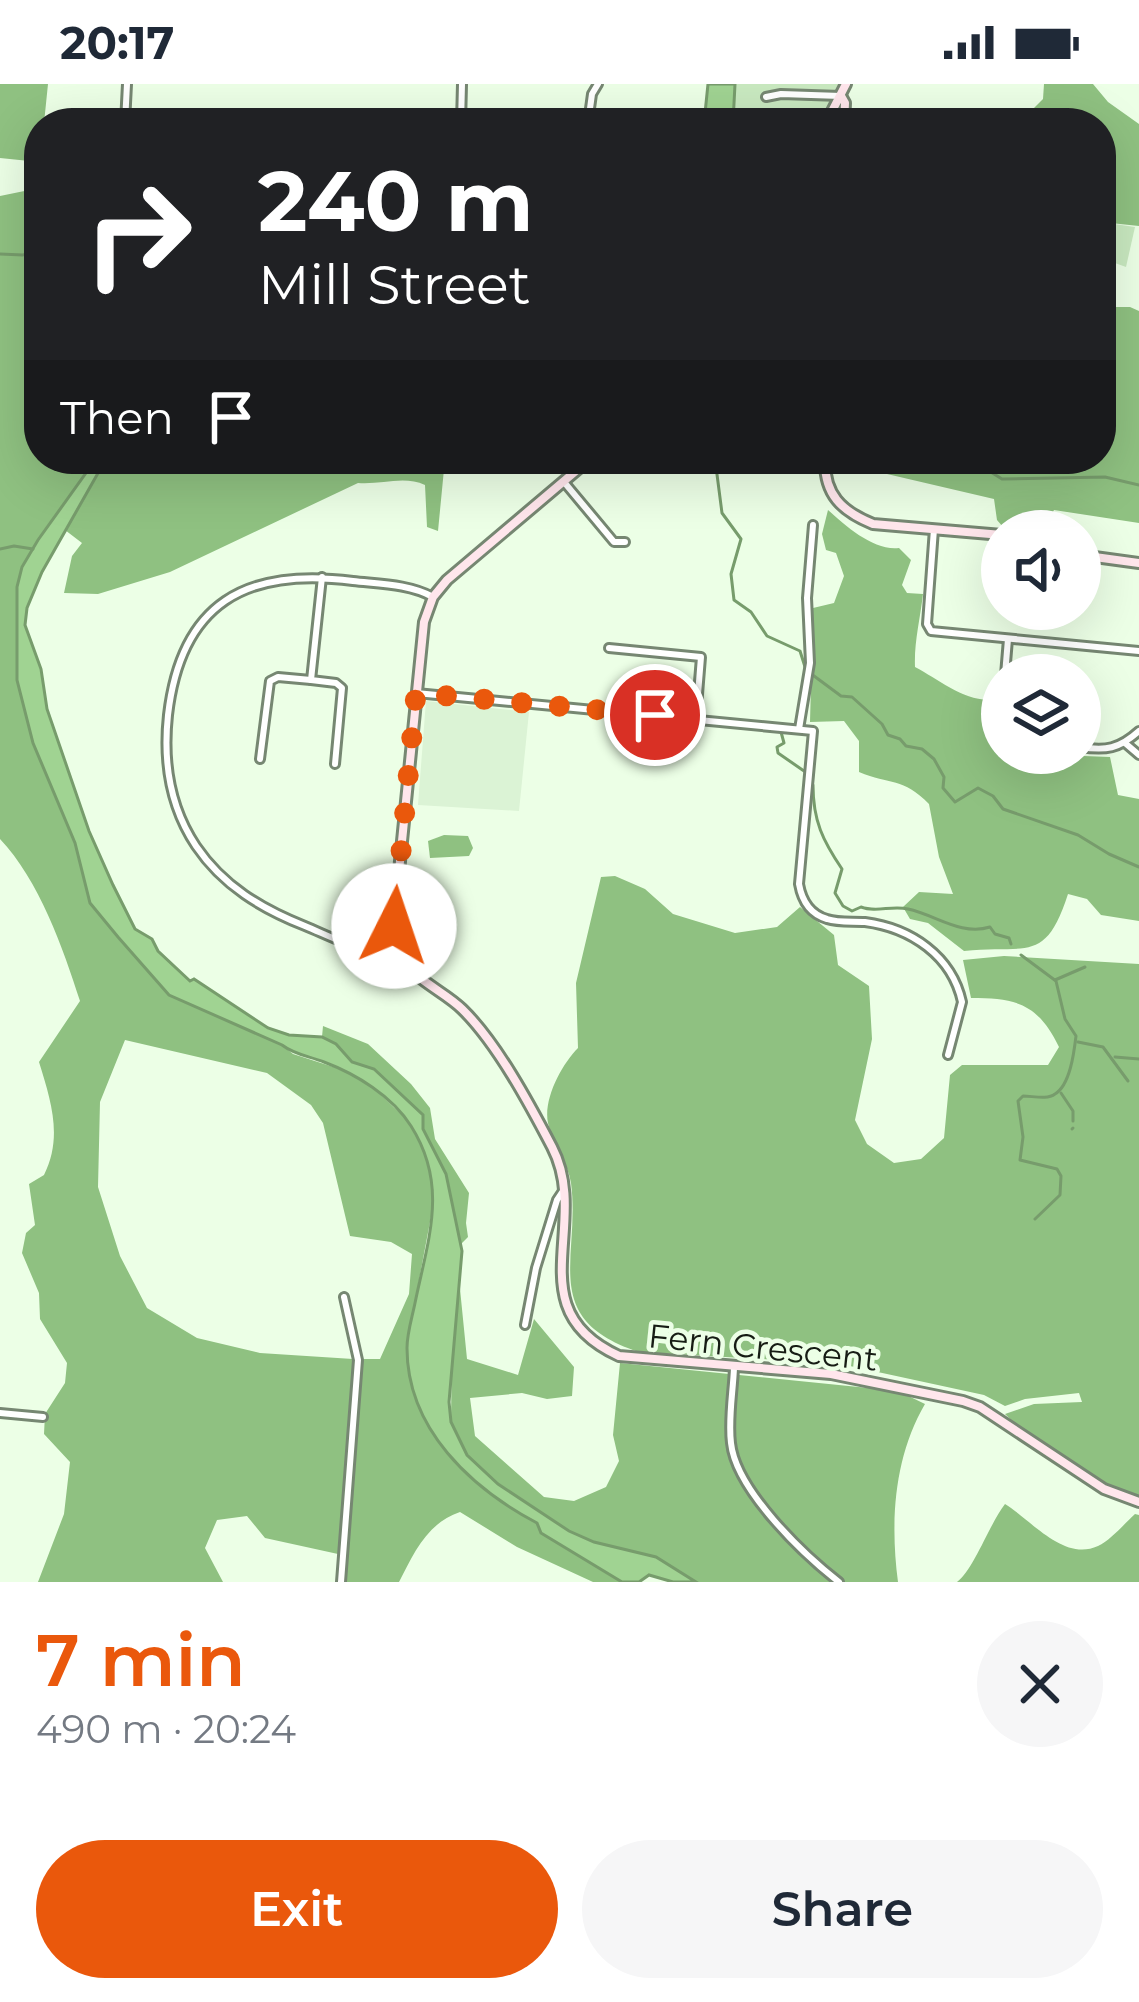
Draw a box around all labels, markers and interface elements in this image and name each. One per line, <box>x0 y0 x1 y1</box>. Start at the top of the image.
text: 20:17 <box>60 15 174 70</box>
text: 240 m <box>258 150 534 252</box>
icon: right <box>60 156 216 312</box>
text: Mill Street <box>258 252 531 318</box>
icon: arrive <box>198 384 264 450</box>
text: Then <box>60 390 174 445</box>
map controls <box>981 510 1101 774</box>
button: sound <box>981 510 1101 630</box>
button: layers <box>981 654 1101 774</box>
pin <box>604 664 706 766</box>
icon: arrive <box>622 682 688 748</box>
position arrow <box>331 863 457 989</box>
street label: Fern Crescent <box>646 1315 880 1379</box>
text: 7 min <box>36 1616 246 1704</box>
button: close <box>977 1621 1103 1747</box>
text: 490 m · 20:24 <box>36 1705 296 1753</box>
button: Exit <box>36 1840 558 1978</box>
button: Share <box>582 1840 1103 1978</box>

